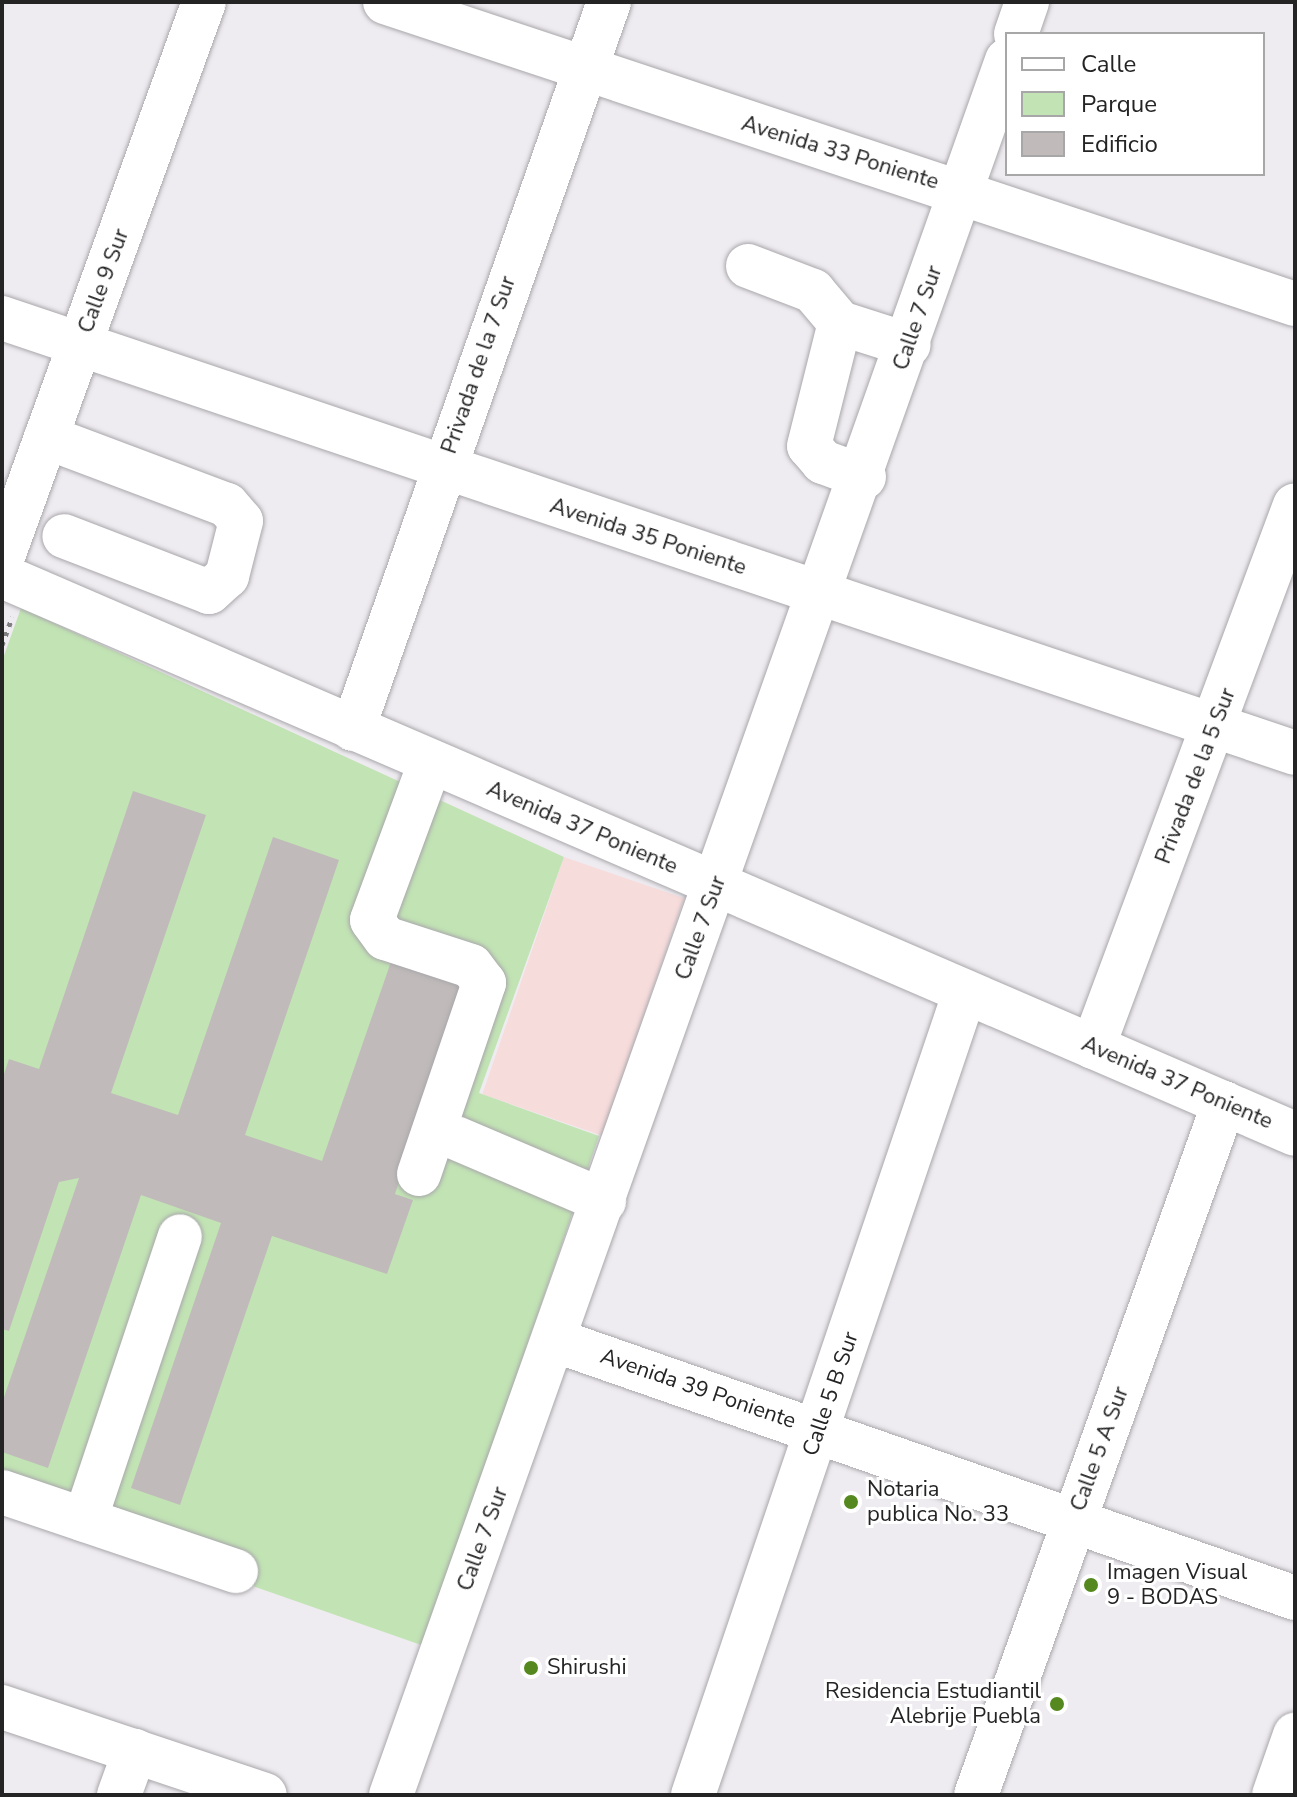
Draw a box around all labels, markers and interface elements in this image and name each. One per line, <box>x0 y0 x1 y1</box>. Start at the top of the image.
legend <box>1005 32 1265 176</box>
text: Calle <box>1081 48 1136 80</box>
text: Parque <box>1081 88 1157 120</box>
street label: Avenida 33 Poniente <box>738 110 942 196</box>
text: Edificio <box>1081 128 1158 160</box>
street label: Calle 9 Sur <box>73 225 135 337</box>
street label: Calle 7 Sur <box>888 262 948 374</box>
street label: Privada de la 7 Sur <box>436 273 522 457</box>
street label: Avenida 35 Poniente <box>546 493 750 581</box>
street label: Privada de la 5 Sur <box>1150 684 1242 868</box>
street label: Avenida 37 Poniente <box>483 776 681 880</box>
street label: Calle 7 Sur <box>670 872 732 984</box>
street label: Avenida 37 Poniente <box>1078 1031 1276 1135</box>
street label: Calle 5 B Sur <box>797 1328 865 1460</box>
street label: Avenida 39 Poniente <box>597 1343 799 1435</box>
street label: Calle 5 A Sur <box>1065 1383 1135 1515</box>
place label: Notaria publica No. 33 <box>867 1476 1009 1528</box>
street label: Calle 7 Sur <box>452 1483 514 1595</box>
marker: Notaria publica No. 33 <box>842 1493 860 1511</box>
place label: Imagen Visual 9 - BODAS <box>1107 1559 1247 1610</box>
marker: Imagen Visual 9 - BODAS <box>1082 1576 1100 1594</box>
place label: Shirushi <box>547 1655 627 1681</box>
marker: Shirushi <box>522 1659 540 1677</box>
place label: Residencia Estudiantil Alebrije Puebla <box>825 1678 1041 1730</box>
marker: Residencia Estudiantil Alebrije Puebla <box>1048 1695 1066 1713</box>

